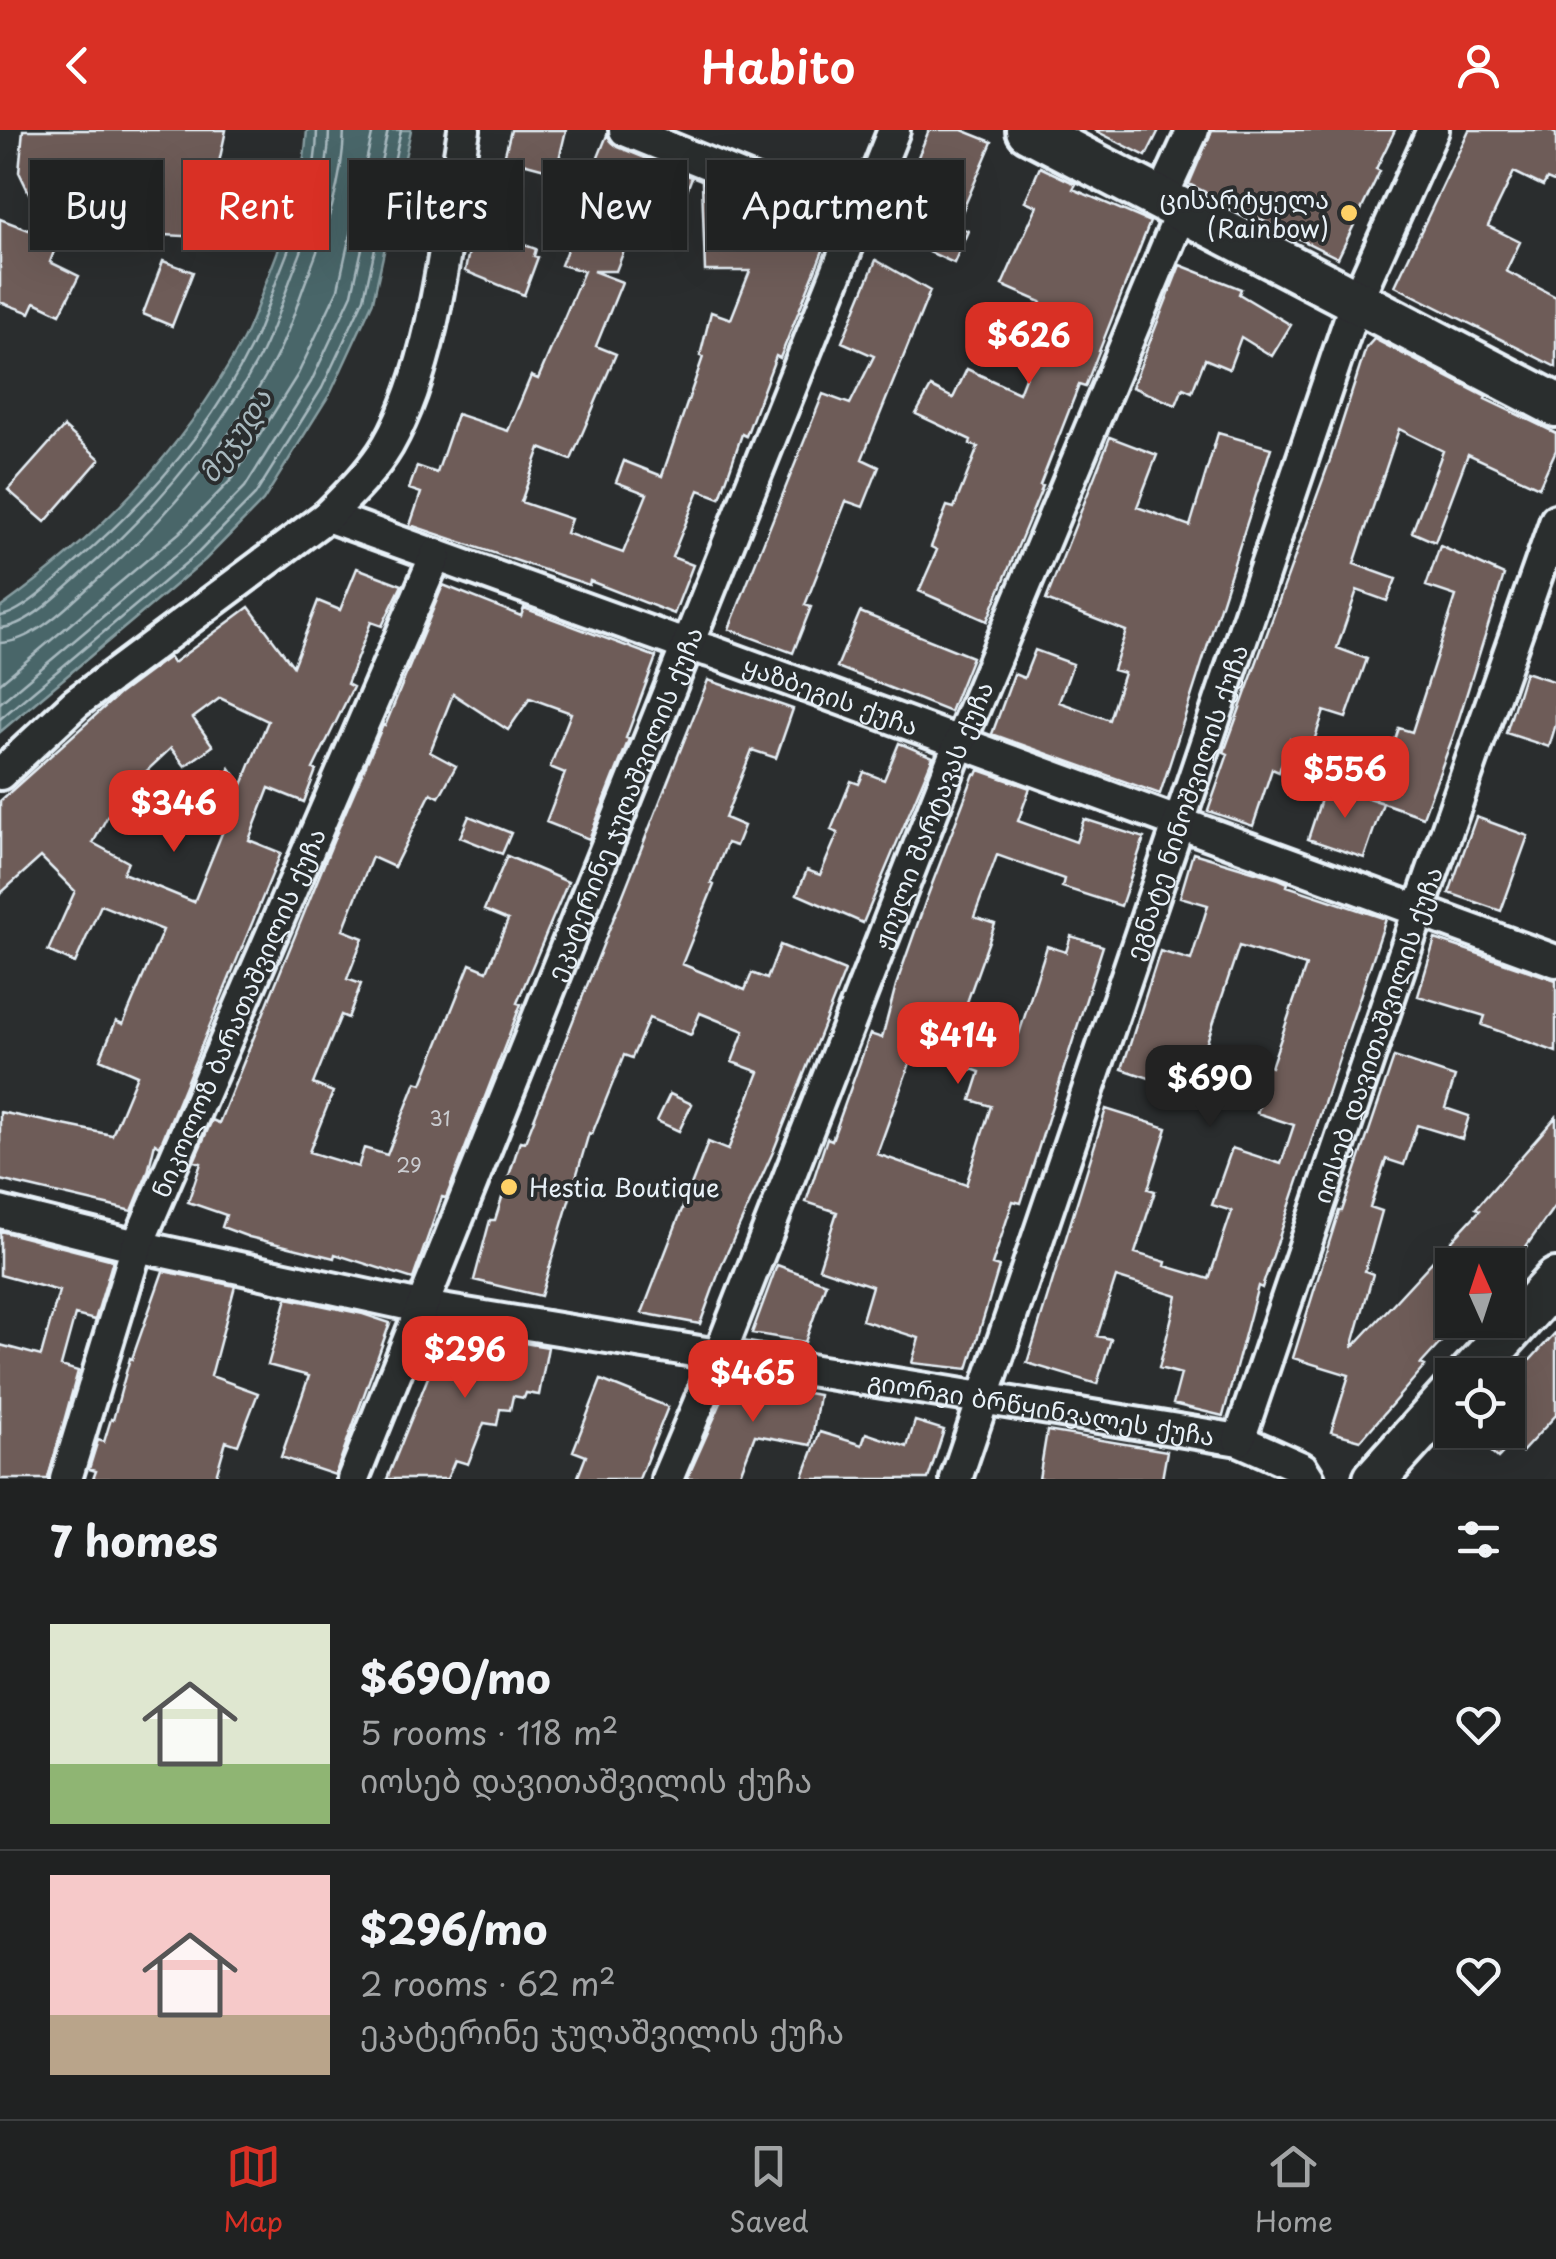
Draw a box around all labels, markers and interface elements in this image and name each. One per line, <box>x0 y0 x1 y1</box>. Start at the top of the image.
text: Habito <box>701 31 855 99</box>
icon: back <box>50 38 105 93</box>
icon: person <box>1451 38 1506 93</box>
chip: Buy <box>30 160 163 250</box>
chip: Rent <box>183 160 329 250</box>
chip: Filters <box>349 160 523 250</box>
chip: New <box>543 160 687 250</box>
chip: Apartment <box>707 160 964 250</box>
place label: ცისარტყელა (Rainbow) <box>1159 180 1329 247</box>
marker: ცისარტყელა (Rainbow) <box>1338 202 1360 224</box>
pin: $626 <box>970 302 1088 387</box>
text: $626 <box>987 310 1071 358</box>
water label: მეჯუდა <box>187 379 282 491</box>
street label: ეკატერინე ჯუღაშვილის ქუჩა <box>536 621 712 986</box>
street label: ეგნატე ნინოშვილის ქუჩა <box>1115 639 1257 965</box>
street label: ყაზბეგის ქუჩა <box>738 646 924 745</box>
street label: ჟიული შარტავას ქუჩა <box>862 675 1002 954</box>
pin: $556 <box>1286 736 1404 821</box>
text: $556 <box>1303 744 1387 792</box>
pin: $346 <box>115 770 233 855</box>
text: $346 <box>131 778 217 826</box>
street label: ნიკოლოზ ბარათაშვილის ქუჩა <box>141 822 335 1203</box>
street label: იოსებ დავითაშვილის ქუჩა <box>1302 861 1452 1208</box>
pin: $414 <box>899 1002 1017 1087</box>
text: $414 <box>919 1010 997 1058</box>
pin: $690 <box>1151 1045 1269 1130</box>
text: $690 <box>1167 1053 1253 1101</box>
house number: 31 <box>430 1103 450 1133</box>
house number: 29 <box>396 1150 422 1180</box>
place label: Hestia Boutique <box>529 1168 720 1206</box>
marker: Hestia Boutique <box>498 1176 520 1198</box>
north arrow <box>1435 1248 1525 1338</box>
map controls <box>1435 1248 1525 1448</box>
pin: $296 <box>406 1316 524 1401</box>
text: $296 <box>424 1324 506 1372</box>
pin: $465 <box>694 1340 812 1425</box>
text: $465 <box>710 1348 796 1396</box>
button: locate <box>1435 1358 1525 1448</box>
street label: გიორგი ბრწყინვალეს ქუჩა <box>865 1361 1218 1455</box>
text: 7 homes <box>50 1508 218 1571</box>
icon: filters <box>1451 1512 1506 1567</box>
text: $690/mo <box>360 1645 551 1708</box>
icon: home <box>130 1664 250 1784</box>
icon: heart <box>1451 1697 1506 1752</box>
text: 5 rooms · 118 m² <box>360 1708 618 1756</box>
text: იოსებ დავითაშვილის ქუჩა <box>360 1756 812 1804</box>
text: $296/mo <box>360 1896 547 1959</box>
icon: home <box>130 1915 250 2035</box>
icon: heart <box>1451 1948 1506 2003</box>
text: 2 rooms · 62 m² <box>360 1959 616 2007</box>
text: ეკატერინე ჯუღაშვილის ქუჩა <box>360 2007 844 2055</box>
tab: Map <box>223 2139 283 2242</box>
tab: Saved <box>729 2139 809 2242</box>
tab: Home <box>1255 2139 1333 2242</box>

